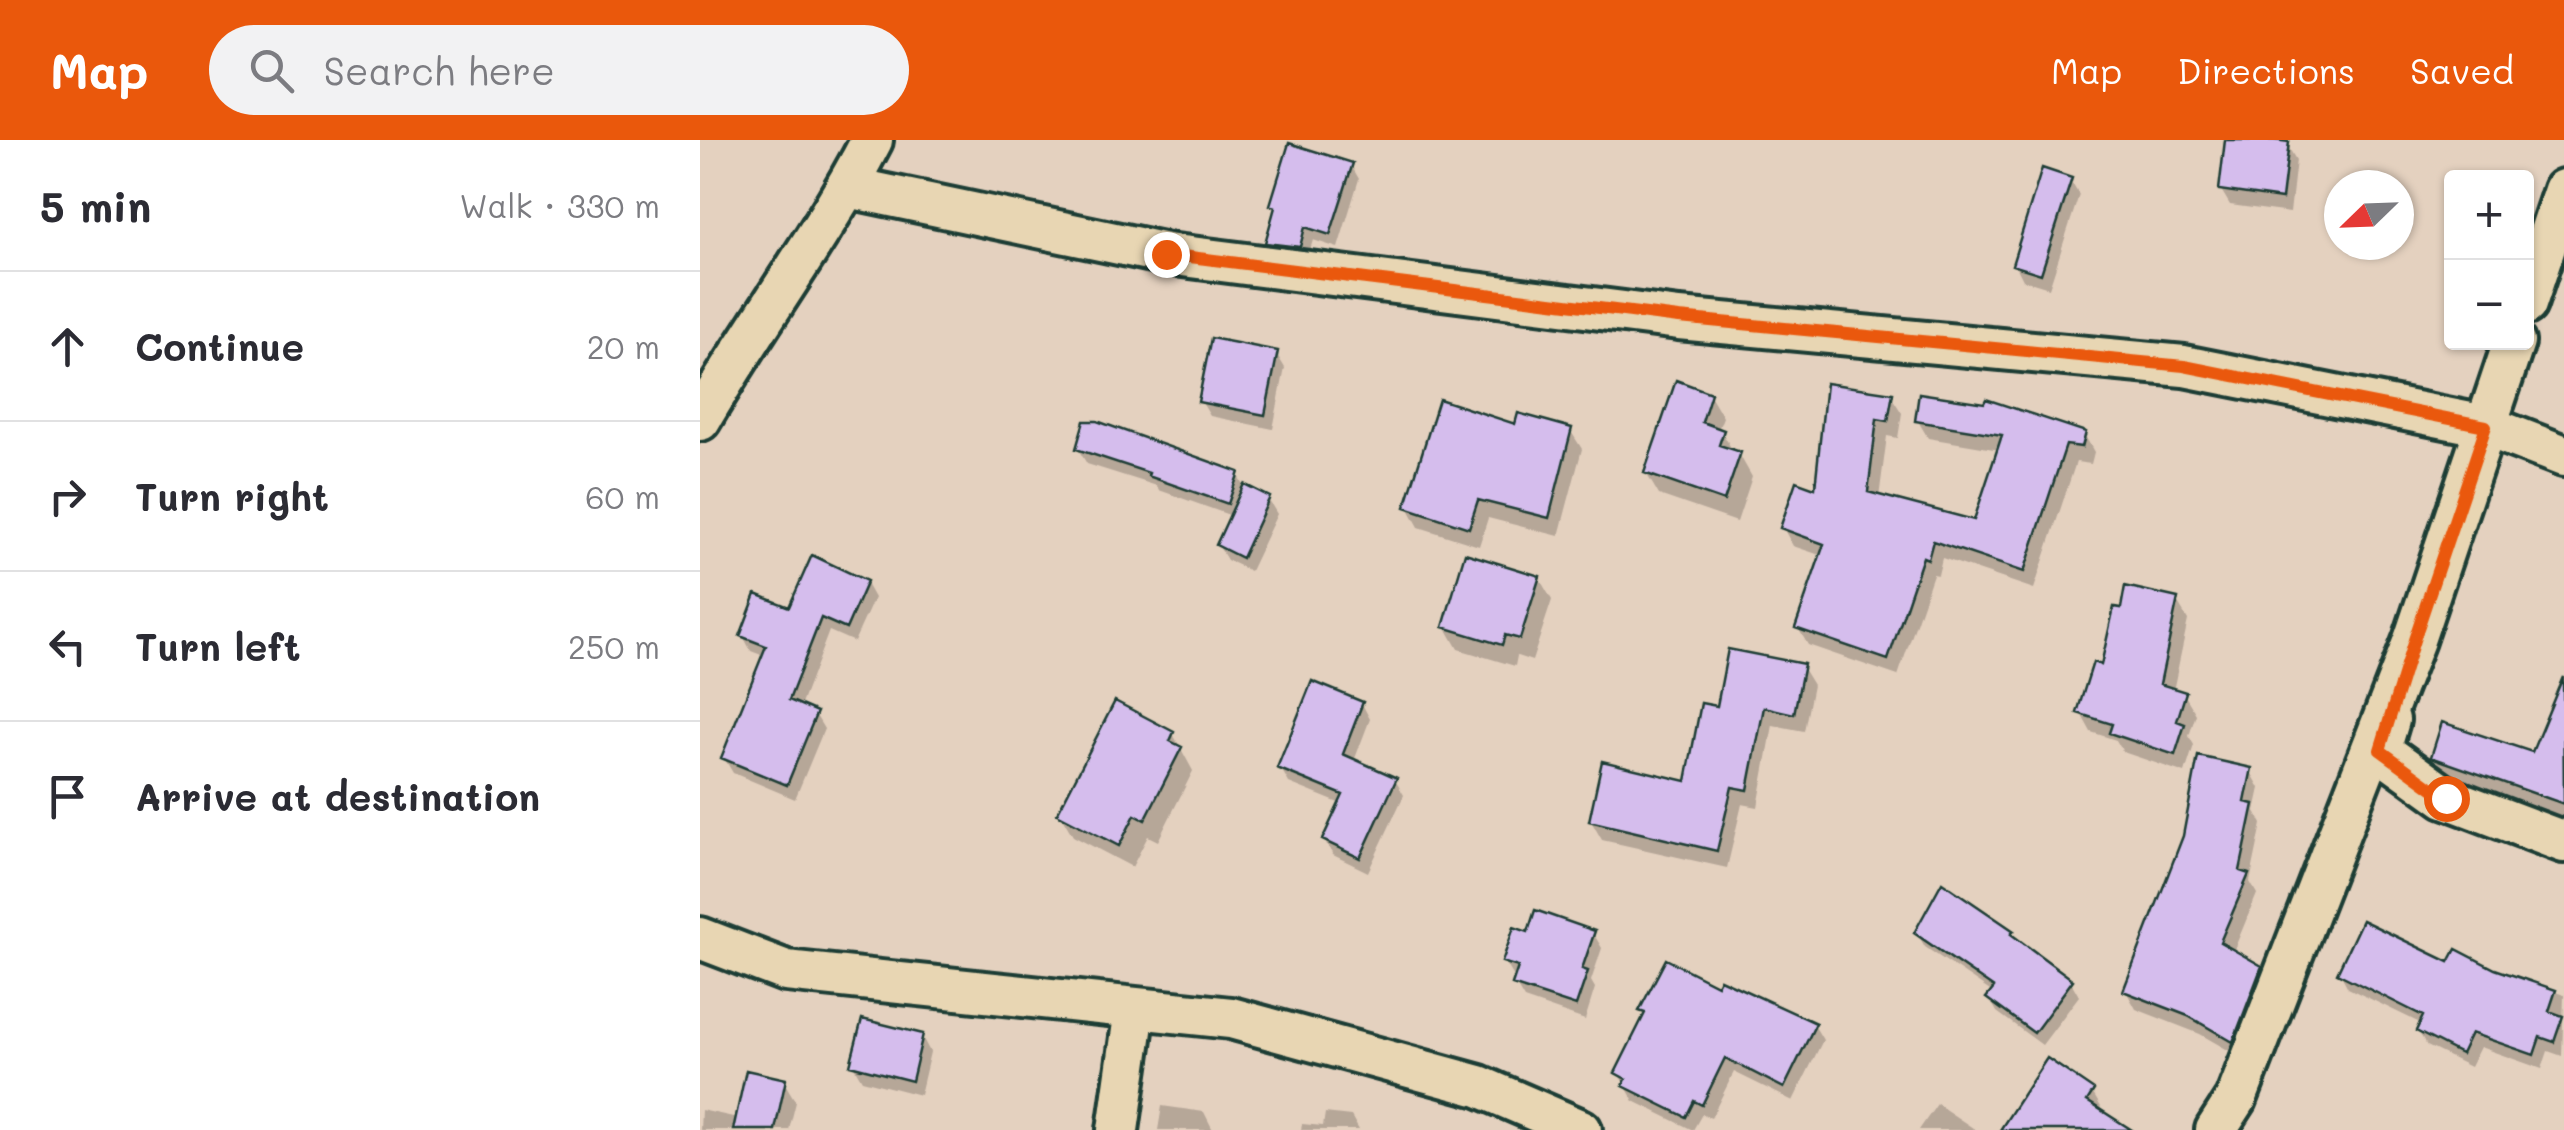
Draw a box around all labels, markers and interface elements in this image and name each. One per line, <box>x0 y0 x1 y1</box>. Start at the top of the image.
search box <box>209 25 909 115</box>
text: Map <box>50 39 149 101</box>
icon: search <box>244 43 299 98</box>
text: Search here <box>324 45 555 95</box>
text: Map <box>2051 47 2122 93</box>
text: Directions <box>2177 47 2355 93</box>
text: Saved <box>2410 47 2514 93</box>
north arrow <box>2324 170 2414 260</box>
map controls <box>2444 170 2534 350</box>
button: + <box>2444 170 2534 260</box>
text: 5 min <box>40 178 151 233</box>
text: Walk · 330 m <box>460 184 660 226</box>
route end <box>1144 232 1190 278</box>
button: − <box>2444 260 2534 350</box>
icon: ahead <box>40 319 95 374</box>
text: Continue <box>135 321 304 371</box>
text: 20 m <box>587 325 660 367</box>
icon: right <box>40 469 95 524</box>
text: Turn right <box>135 471 329 521</box>
text: 60 m <box>585 475 660 517</box>
icon: left <box>40 619 95 674</box>
text: Turn left <box>135 621 301 671</box>
text: 250 m <box>568 625 660 667</box>
icon: arrive <box>40 769 95 824</box>
text: Arrive at destination <box>135 771 540 821</box>
route start <box>2424 776 2470 822</box>

